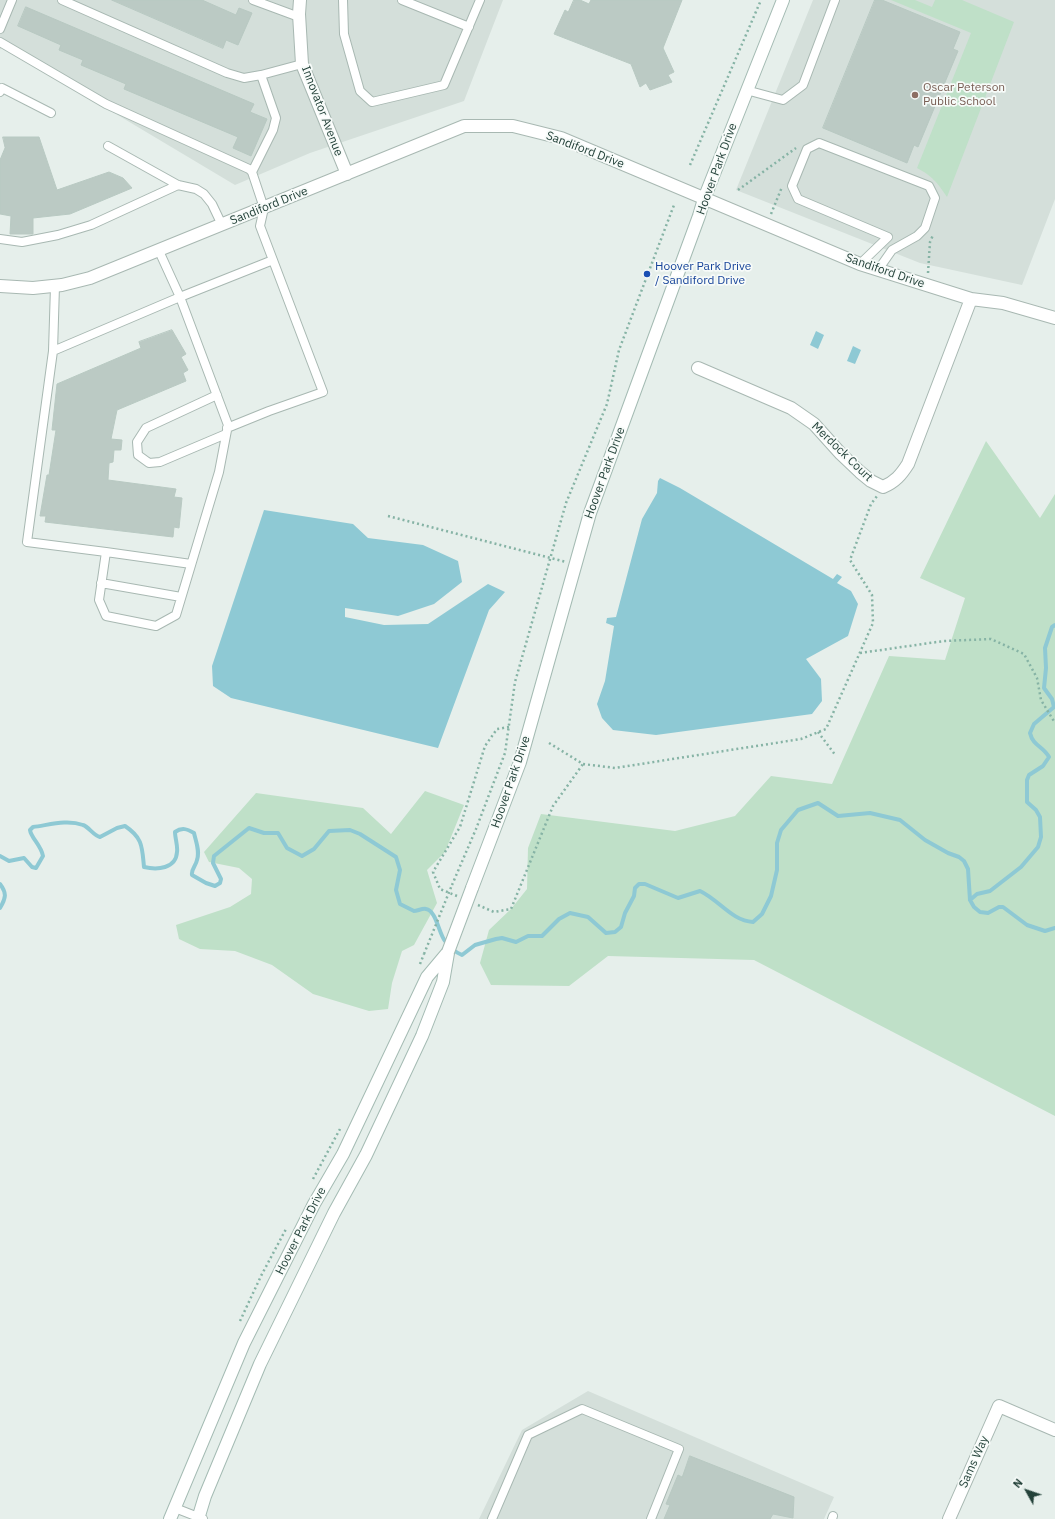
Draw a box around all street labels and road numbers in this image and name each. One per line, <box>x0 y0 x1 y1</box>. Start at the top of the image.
street label: Innovator Avenue <box>298 64 346 158</box>
street label: Hoover Park Drive <box>694 121 740 217</box>
street label: Sandiford Drive <box>544 128 626 172</box>
street label: Sandiford Drive <box>228 184 310 228</box>
street label: Sandiford Drive <box>844 251 926 291</box>
street label: Merdock Court <box>809 419 875 485</box>
street label: Hoover Park Drive <box>582 425 628 521</box>
street label: Hoover Park Drive <box>488 734 534 830</box>
street label: Hoover Park Drive <box>273 1185 329 1277</box>
street label: Sams Way <box>956 1434 992 1490</box>

